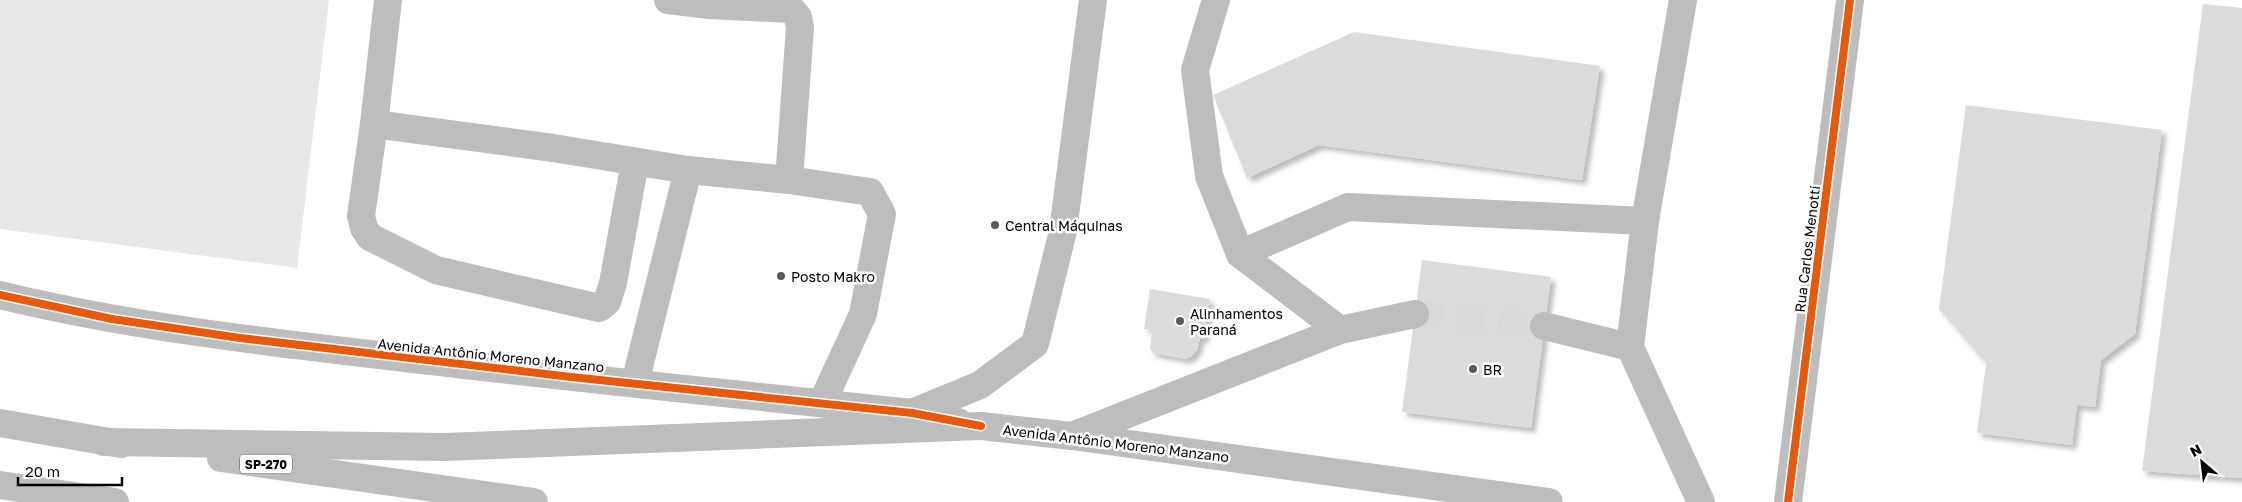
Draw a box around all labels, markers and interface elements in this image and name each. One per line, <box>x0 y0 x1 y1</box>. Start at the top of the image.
street label: Rua Carlos Menotti <box>1791 185 1823 313</box>
place label: Central Máquinas <box>1005 217 1123 234</box>
marker: Central Máquinas <box>989 219 1001 231</box>
place label: Posto Makro <box>791 268 875 285</box>
marker: Posto Makro <box>775 270 787 282</box>
place label: Alinhamentos Paraná <box>1190 305 1283 338</box>
marker: Alinhamentos Paraná <box>1174 315 1186 327</box>
street label: Avenida Antônio Moreno Manzano <box>377 335 605 375</box>
place label: BR <box>1483 361 1502 378</box>
marker: BR <box>1467 363 1479 375</box>
street label: Avenida Antônio Moreno Manzano <box>1002 421 1230 465</box>
north arrow <box>2177 437 2227 487</box>
text: N <box>2187 440 2204 460</box>
scale bar <box>18 454 121 486</box>
road number: SP-270 <box>240 454 292 474</box>
text: 20 m <box>25 462 60 480</box>

